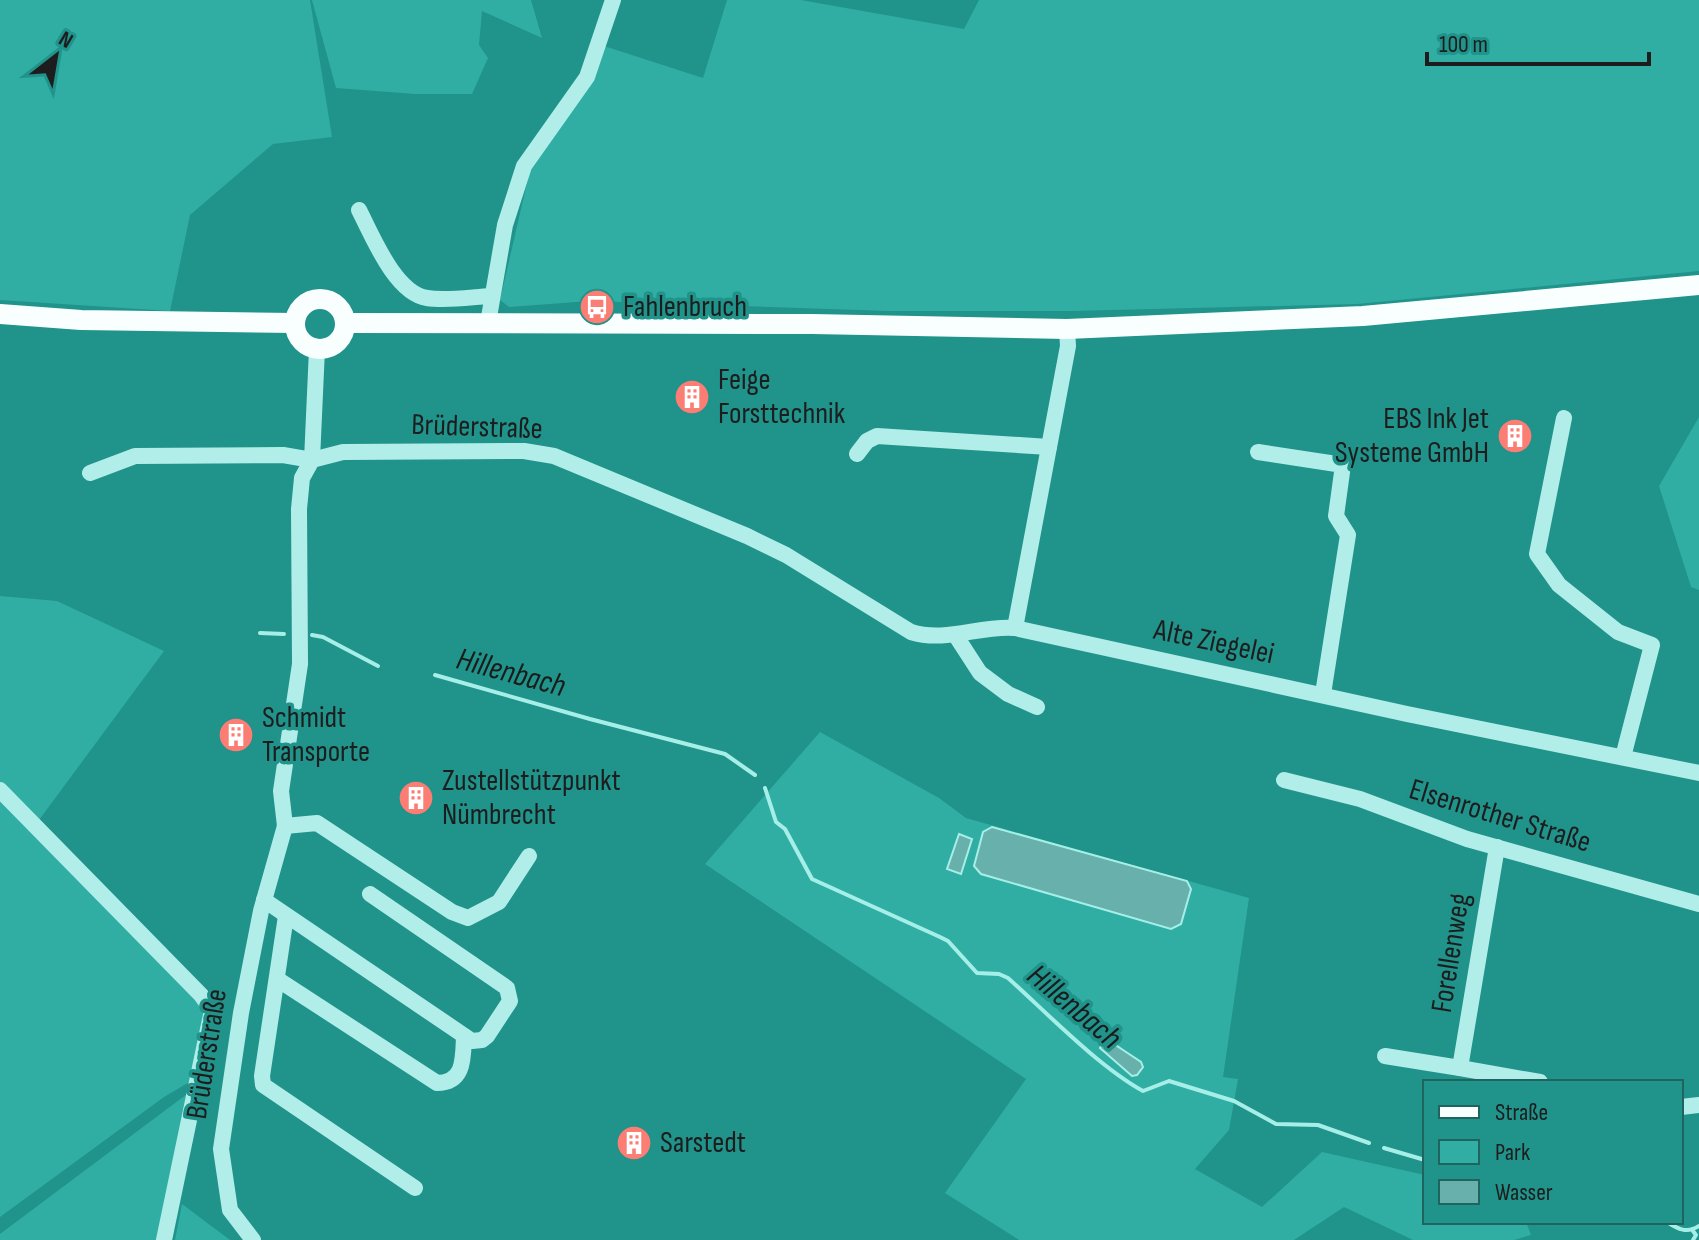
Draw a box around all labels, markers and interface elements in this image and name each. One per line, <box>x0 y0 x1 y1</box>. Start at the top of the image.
north arrow <box>16 16 96 96</box>
scale bar <box>1427 16 1649 66</box>
text: N <box>54 26 78 55</box>
text: 100 m <box>1439 30 1488 59</box>
bus stop icon: Fahlenbruch <box>578 288 616 326</box>
place label: Fahlenbruch <box>623 289 747 325</box>
place label: Feige Forsttechnik <box>718 362 846 432</box>
building icon: Feige Forsttechnik <box>673 378 711 416</box>
place label: EBS Ink Jet Systeme GmbH <box>1335 401 1489 471</box>
street label: Brüderstraße <box>411 407 543 447</box>
building icon: EBS Ink Jet Systeme GmbH <box>1496 417 1534 455</box>
street label: Alte Ziegelei <box>1150 612 1277 672</box>
water label: Hillenbach <box>452 640 570 706</box>
place label: Schmidt Transporte <box>262 700 370 770</box>
building icon: Schmidt Transporte <box>217 716 255 754</box>
place label: Zustellstützpunkt Nümbrecht <box>442 763 621 833</box>
street label: Elsenrother Straße <box>1405 771 1595 861</box>
building icon: Zustellstützpunkt Nümbrecht <box>397 779 435 817</box>
street label: Forellenweg <box>1424 891 1478 1015</box>
water label: Hillenbach <box>1019 956 1129 1058</box>
street label: Brüderstraße <box>179 986 235 1122</box>
legend <box>1423 1080 1683 1224</box>
text: Straße <box>1495 1098 1548 1127</box>
building icon: Sarstedt <box>615 1124 653 1162</box>
place label: Sarstedt <box>660 1125 746 1161</box>
text: Park <box>1495 1138 1530 1167</box>
text: Wasser <box>1495 1178 1553 1207</box>

